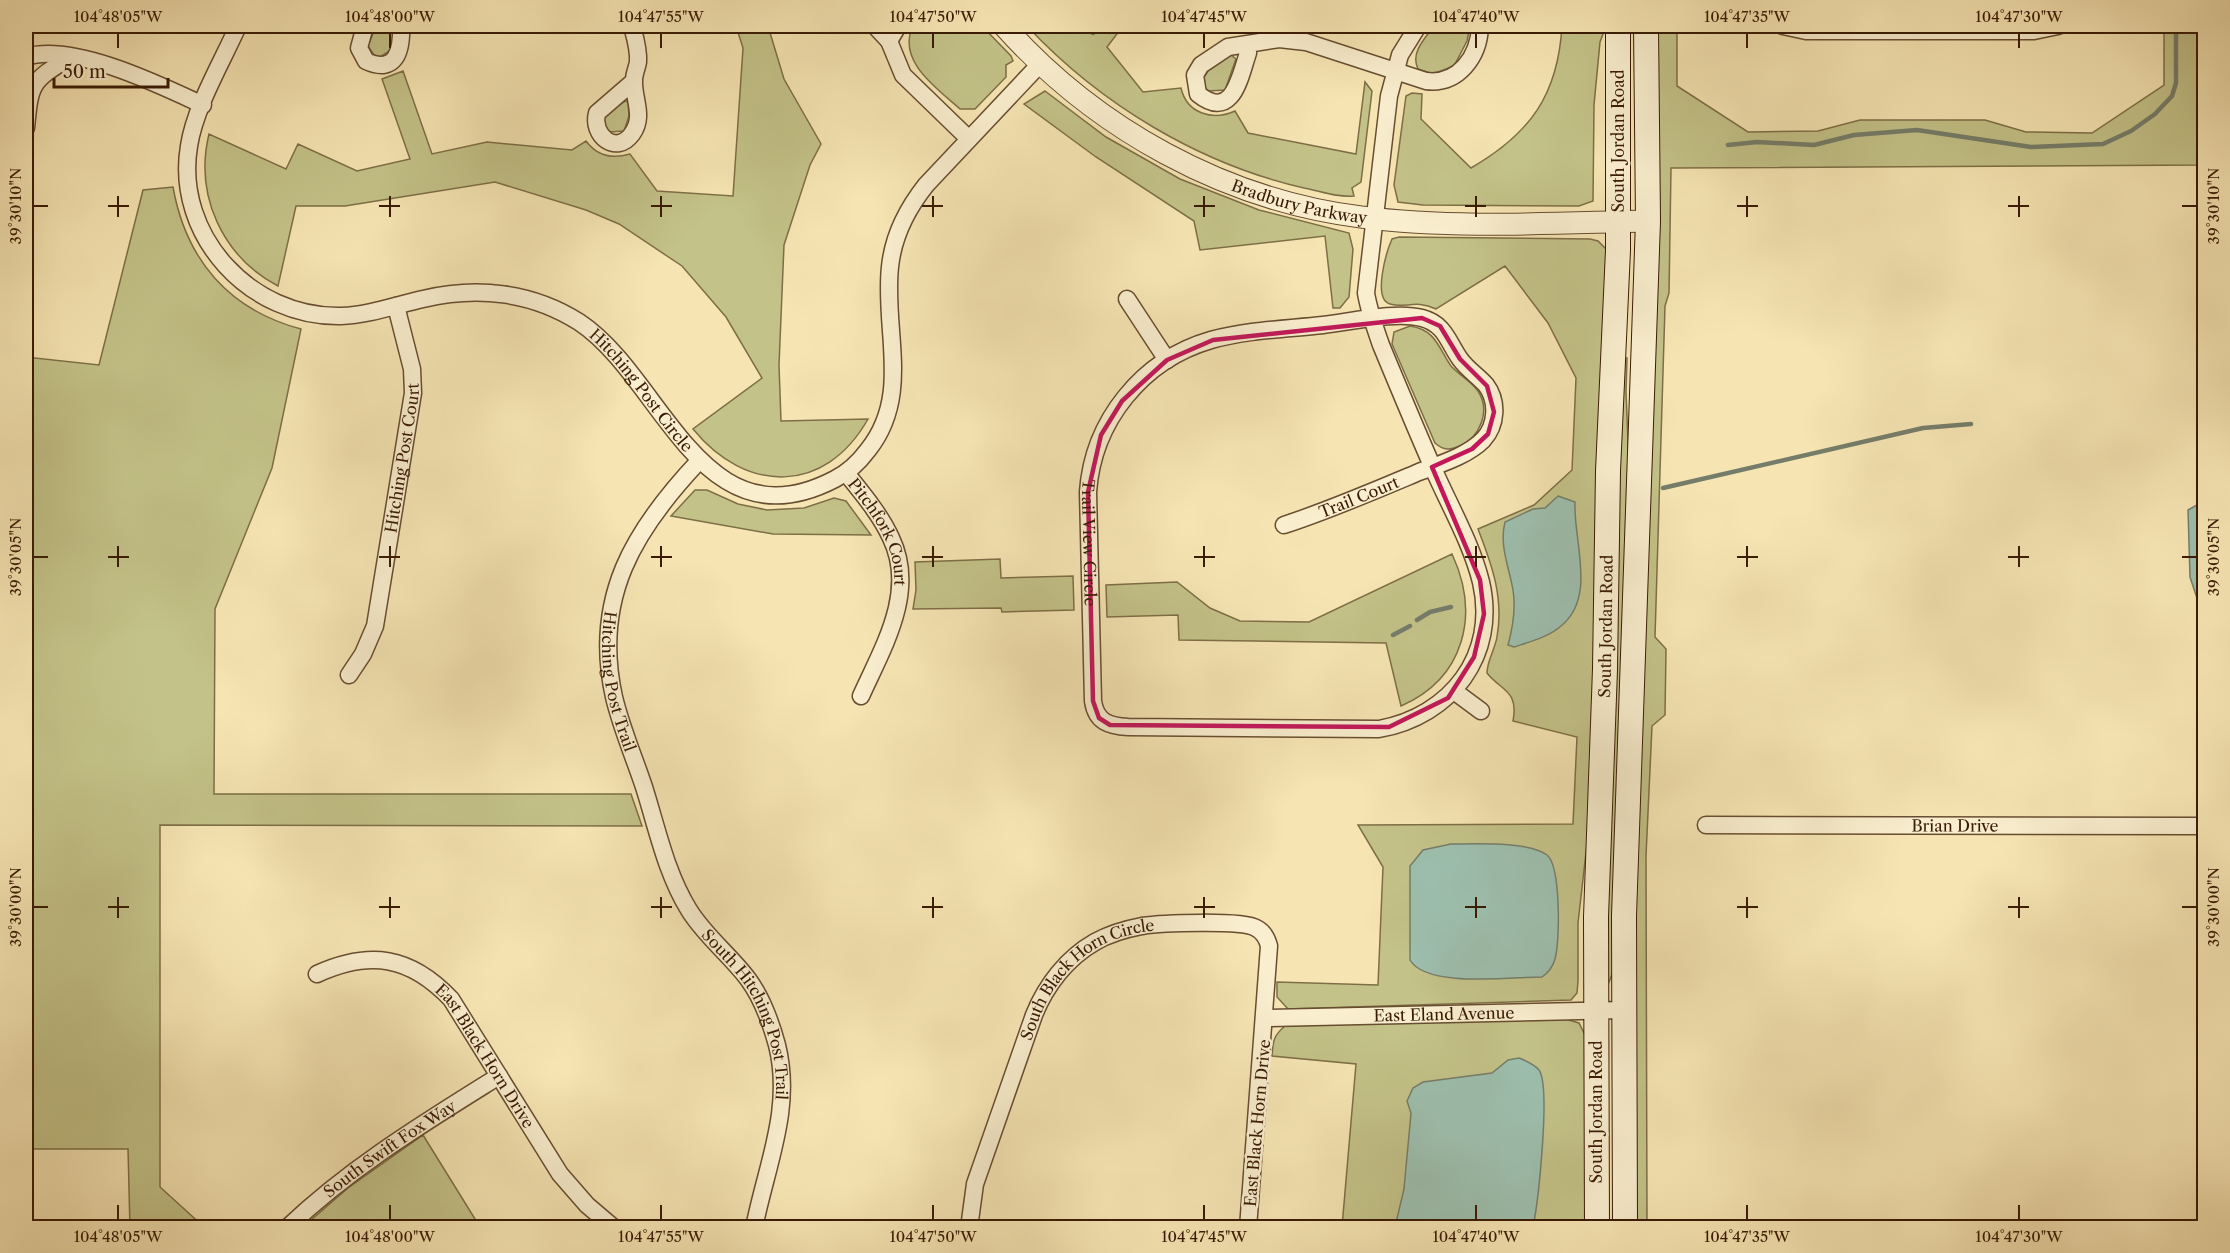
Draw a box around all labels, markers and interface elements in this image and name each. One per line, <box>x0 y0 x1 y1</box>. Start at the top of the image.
text: 104°48'05"W <box>74 7 163 26</box>
text: 104°48'00"W <box>345 7 436 26</box>
text: 104°47'55"W <box>618 7 704 26</box>
text: 104°47'50"W <box>889 7 977 26</box>
text: 104°47'45"W <box>1161 7 1247 26</box>
text: 104°47'40"W <box>1433 7 1520 26</box>
text: 104°47'35"W <box>1704 7 1791 26</box>
text: 104°47'30"W <box>1975 7 2063 26</box>
scale bar <box>54 51 168 89</box>
text: 50 m <box>63 61 106 83</box>
street label: South Jordan Road <box>1608 69 1628 213</box>
text: 39°30'10"N <box>6 168 25 244</box>
text: 39°30'10"N <box>2204 168 2223 244</box>
street label: Bradbury Parkway <box>1229 175 1369 228</box>
street label: Hitching Post Circle <box>585 324 697 456</box>
street label: Hitching Post Court <box>380 382 423 534</box>
street label: Trail Court <box>1316 472 1402 522</box>
street label: Pitchfork Court <box>844 474 910 587</box>
street label: Trail View Circle <box>1078 478 1101 607</box>
text: 39°30'05"N <box>6 518 25 596</box>
text: 39°30'05"N <box>2204 518 2223 596</box>
street label: South Jordan Road <box>1594 554 1617 698</box>
street label: Hitching Post Trail <box>598 610 640 754</box>
street label: Brian Drive <box>1911 815 1999 836</box>
text: 39°30'00"N <box>6 867 25 947</box>
text: 39°30'00"N <box>2204 867 2223 947</box>
street label: South Black Horn Circle <box>1016 915 1155 1043</box>
street label: South Hitching Post Trail <box>698 925 792 1101</box>
street label: East Black Horn Drive <box>431 979 539 1132</box>
street label: East Eland Avenue <box>1373 1002 1515 1026</box>
street label: East Black Horn Drive <box>1240 1038 1274 1207</box>
street label: South Jordan Road <box>1586 1040 1606 1184</box>
street label: South Swift Fox Way <box>319 1095 460 1202</box>
text: 104°48'05"W <box>74 1227 163 1246</box>
text: 104°48'00"W <box>345 1227 436 1246</box>
text: 104°47'55"W <box>618 1227 704 1246</box>
text: 104°47'50"W <box>889 1227 977 1246</box>
text: 104°47'45"W <box>1161 1227 1247 1246</box>
text: 104°47'40"W <box>1433 1227 1520 1246</box>
text: 104°47'35"W <box>1704 1227 1791 1246</box>
text: 104°47'30"W <box>1975 1227 2063 1246</box>

